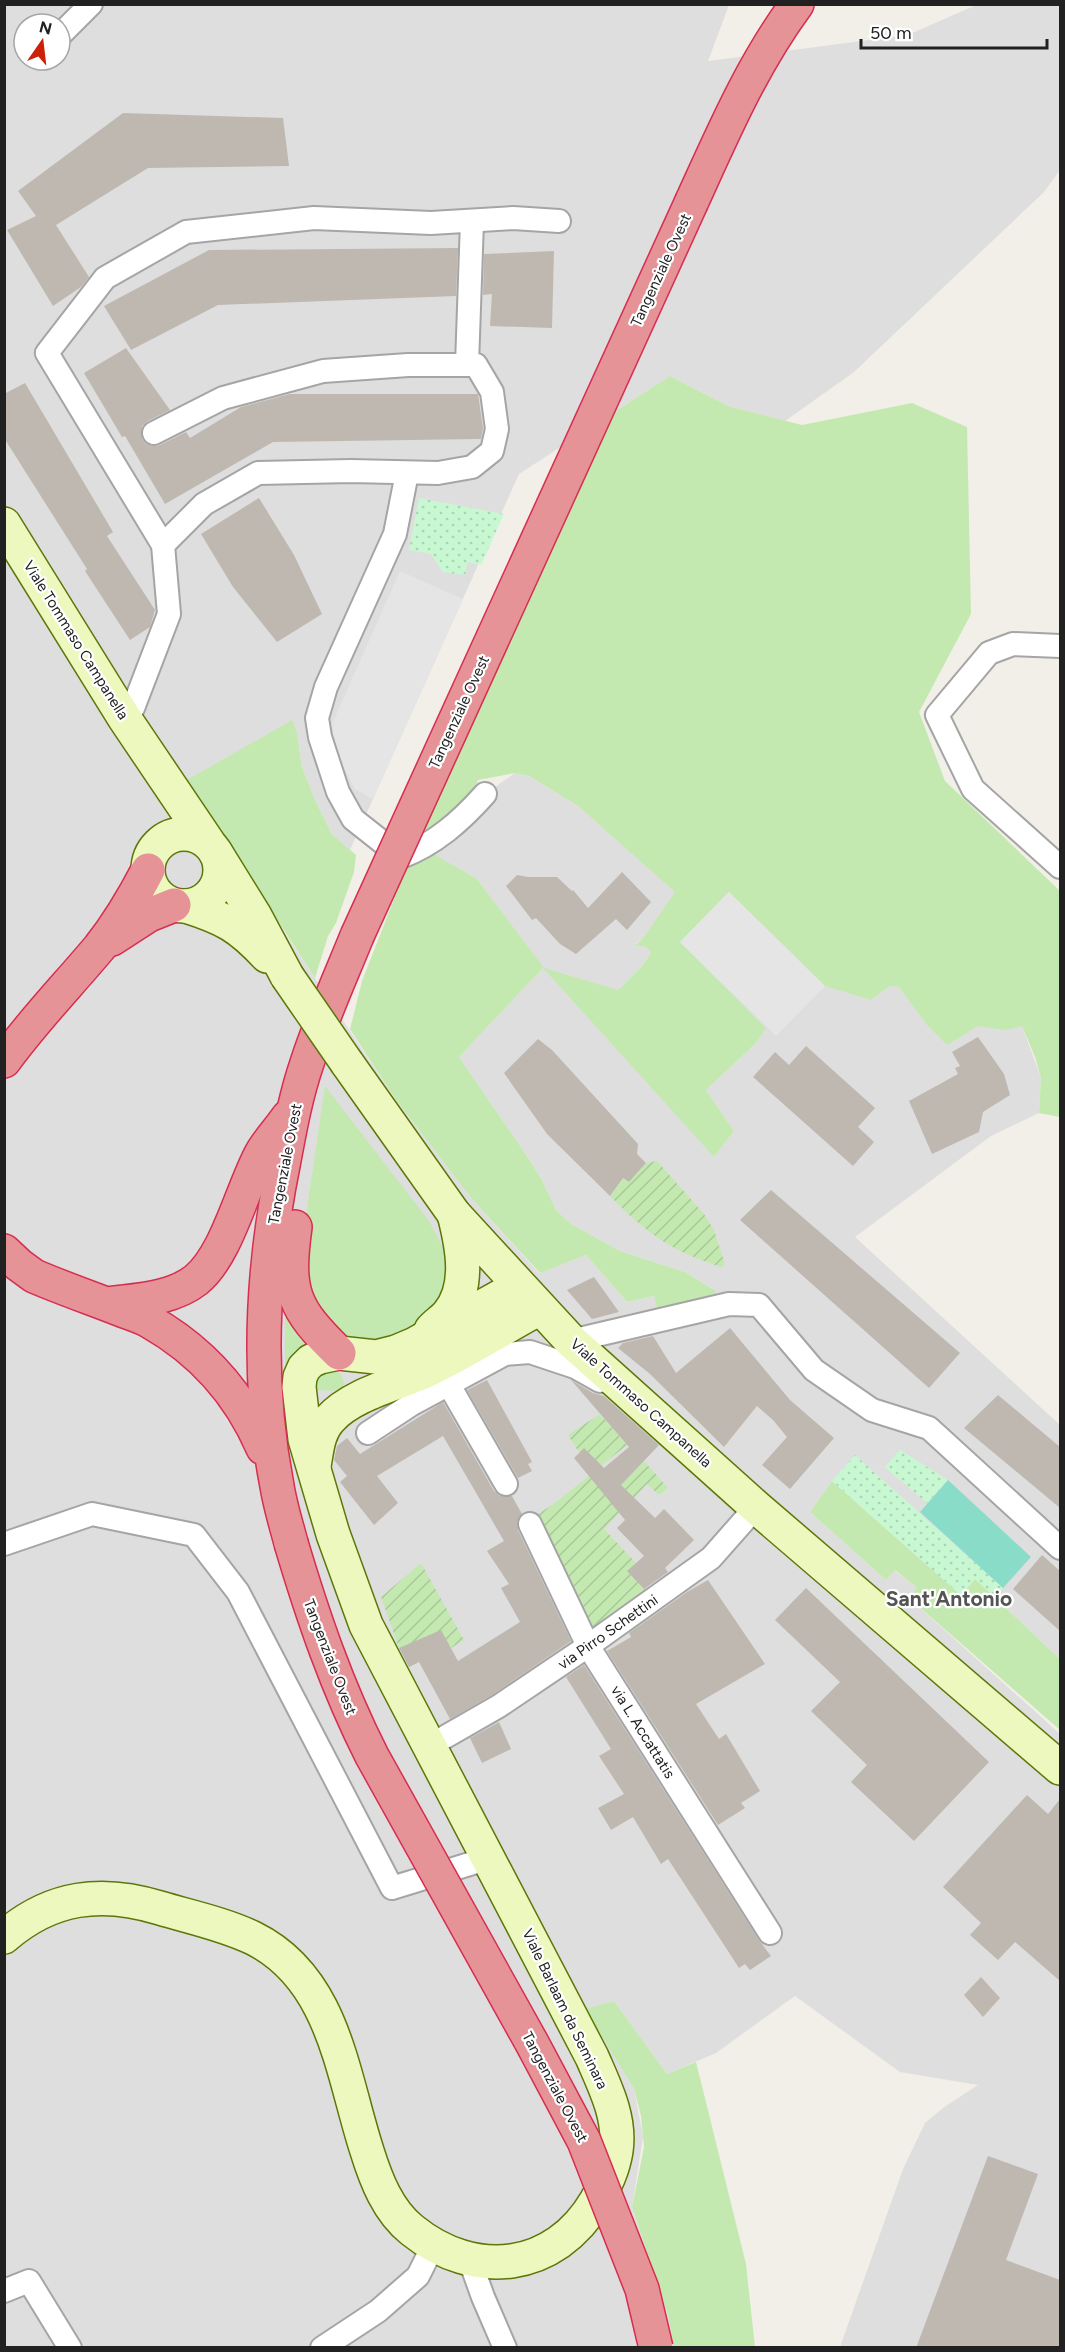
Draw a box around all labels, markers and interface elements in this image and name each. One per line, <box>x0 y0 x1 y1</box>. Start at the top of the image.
north arrow <box>12 12 72 72</box>
scale bar <box>861 12 1047 50</box>
text: N <box>37 17 54 39</box>
text: 50 m <box>870 22 912 44</box>
street label: Tangenziale Ovest <box>627 210 695 329</box>
street label: Viale Tommaso Campanella <box>20 557 132 723</box>
street label: Tangenziale Ovest <box>425 652 493 771</box>
street label: Tangenziale Ovest <box>264 1102 306 1226</box>
street label: Viale Tommaso Campanella <box>567 1335 715 1471</box>
district label: Sant'Antonio <box>886 1586 1012 1611</box>
street label: via Pirro Schettini <box>555 1591 661 1673</box>
street label: Tangenziale Ovest <box>300 1597 360 1718</box>
street label: via L. Accattatis <box>607 1682 679 1782</box>
street label: Viale Barlaam da Seminara <box>518 1926 612 2092</box>
street label: Tangenziale Ovest <box>518 2029 592 2146</box>

